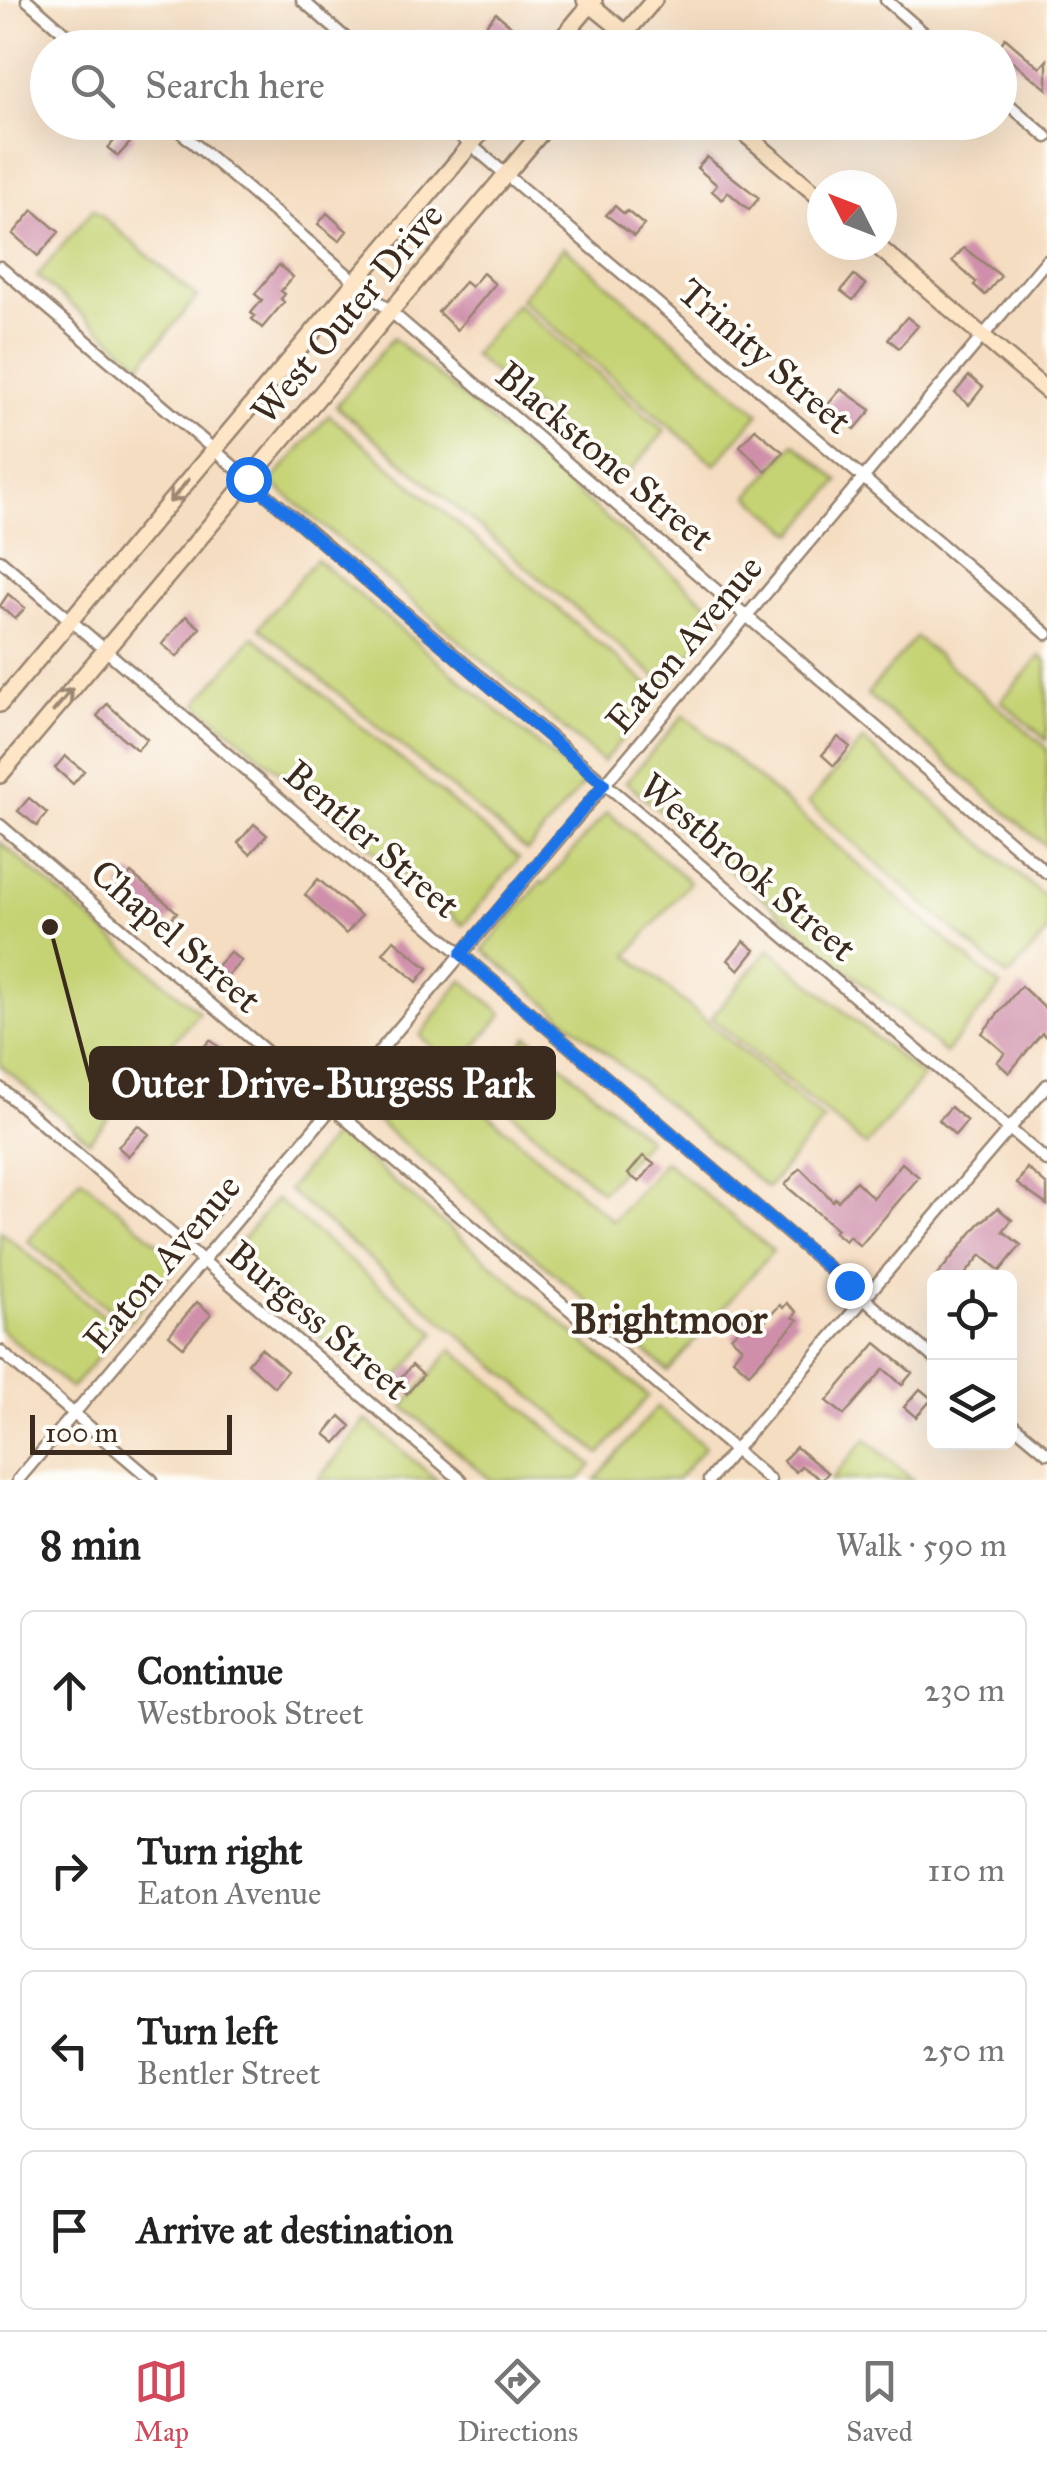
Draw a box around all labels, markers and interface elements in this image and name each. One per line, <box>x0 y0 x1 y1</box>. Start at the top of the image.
search box <box>30 30 1017 140</box>
icon: search <box>65 58 120 113</box>
text: Search here <box>145 62 325 108</box>
north arrow <box>807 170 897 260</box>
street label: West Outer Drive <box>241 193 453 433</box>
street label: Trinity Street <box>669 268 861 444</box>
street label: Blackstone Street <box>486 351 724 561</box>
route start <box>226 457 272 503</box>
one-way arrow <box>168 478 190 504</box>
street label: Eaton Avenue <box>596 545 772 743</box>
one-way arrow <box>52 688 74 714</box>
street label: Bentler Street <box>275 750 469 928</box>
street label: Westbrook Street <box>630 763 866 971</box>
street label: Chapel Street <box>81 849 271 1023</box>
callout: Outer Drive-Burgess Park <box>91 1048 554 1118</box>
text: Outer Drive-Burgess Park <box>111 1059 536 1108</box>
street label: Eaton Avenue <box>74 1164 250 1362</box>
street label: Burgess Street <box>218 1231 418 1409</box>
route end <box>827 1263 873 1309</box>
map controls <box>927 1270 1017 1450</box>
button: locate <box>927 1270 1017 1360</box>
district label: Brightmoor <box>571 1295 768 1344</box>
button: layers <box>927 1360 1017 1450</box>
scale bar <box>30 1410 232 1454</box>
text: 100 m <box>45 1415 118 1450</box>
text: 8 min <box>40 1519 141 1571</box>
text: Walk · 590 m <box>836 1526 1007 1565</box>
text: Continue <box>137 1648 283 1694</box>
icon: ahead <box>42 1663 97 1718</box>
text: 230 m <box>924 1671 1005 1710</box>
text: Westbrook Street <box>137 1694 363 1733</box>
text: Turn right <box>137 1828 303 1874</box>
icon: right <box>42 1843 97 1898</box>
text: 110 m <box>927 1851 1005 1890</box>
text: Eaton Avenue <box>137 1874 321 1913</box>
text: Turn left <box>137 2008 278 2054</box>
icon: left <box>42 2023 97 2078</box>
text: 250 m <box>922 2031 1005 2070</box>
text: Bentler Street <box>137 2054 320 2093</box>
icon: arrive <box>42 2203 97 2258</box>
text: Arrive at destination <box>137 2207 454 2253</box>
tab: Map <box>134 2354 189 2449</box>
tab: Directions <box>457 2354 578 2449</box>
tab: Saved <box>846 2354 913 2449</box>

